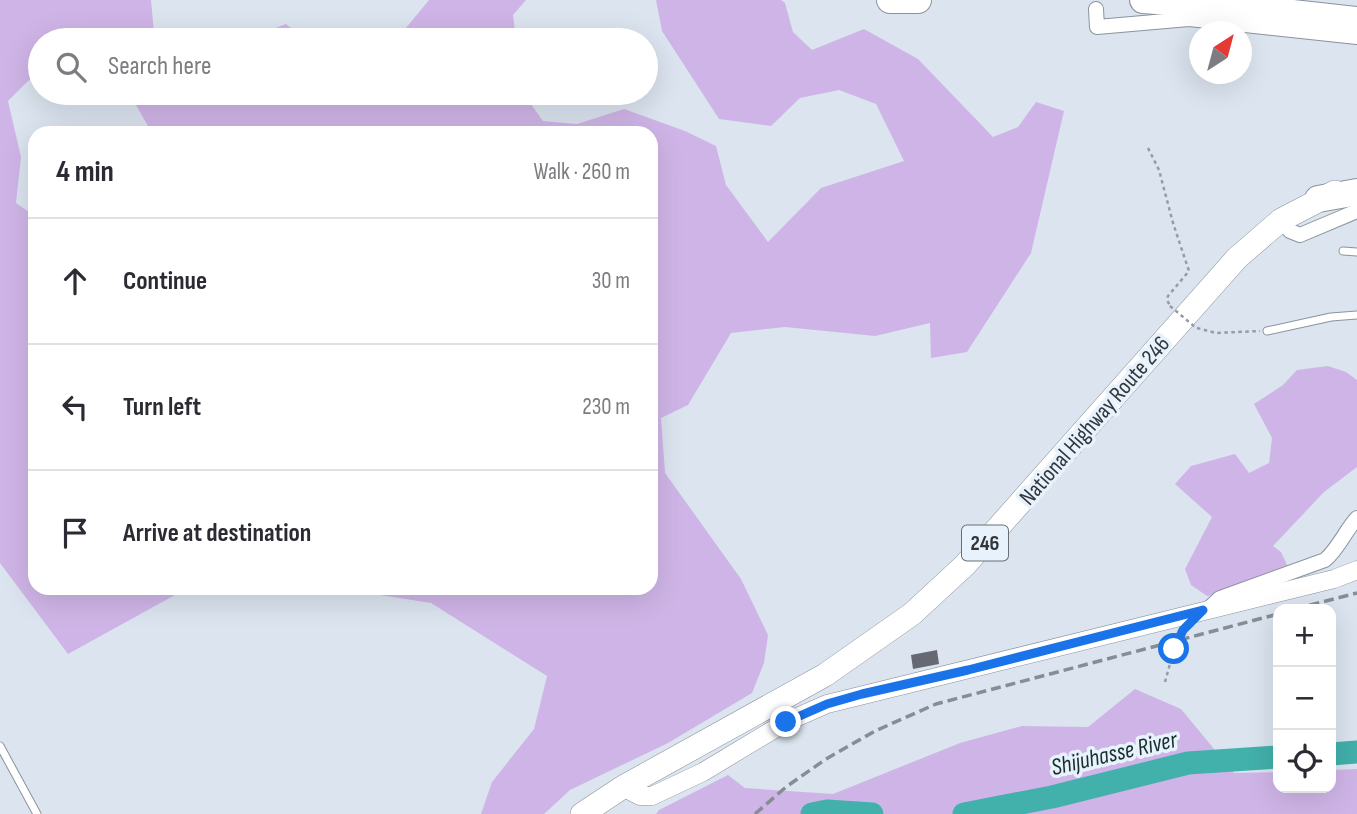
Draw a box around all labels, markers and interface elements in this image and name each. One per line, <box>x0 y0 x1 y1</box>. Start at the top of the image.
north arrow <box>1189 21 1252 84</box>
search box <box>28 28 658 105</box>
icon: search <box>52 48 90 86</box>
text: Search here <box>108 51 211 82</box>
text: 4 min <box>56 154 114 190</box>
text: Walk · 260 m <box>534 158 630 186</box>
icon: ahead <box>56 262 94 300</box>
text: Continue <box>123 266 207 297</box>
text: 30 m <box>592 267 630 295</box>
street label: National Highway Route 246 <box>1014 330 1176 511</box>
icon: left <box>56 388 94 426</box>
text: Turn left <box>123 392 201 423</box>
text: 230 m <box>582 393 630 421</box>
icon: arrive <box>56 514 94 552</box>
text: Arrive at destination <box>123 518 311 549</box>
road number: 246 <box>962 526 1008 560</box>
map controls <box>1273 604 1336 793</box>
button: + <box>1273 604 1336 667</box>
route start <box>1158 633 1189 664</box>
button: − <box>1273 667 1336 730</box>
route end <box>770 706 801 737</box>
water label: Shijuhasse River <box>1048 725 1181 782</box>
button: locate <box>1273 730 1336 793</box>

